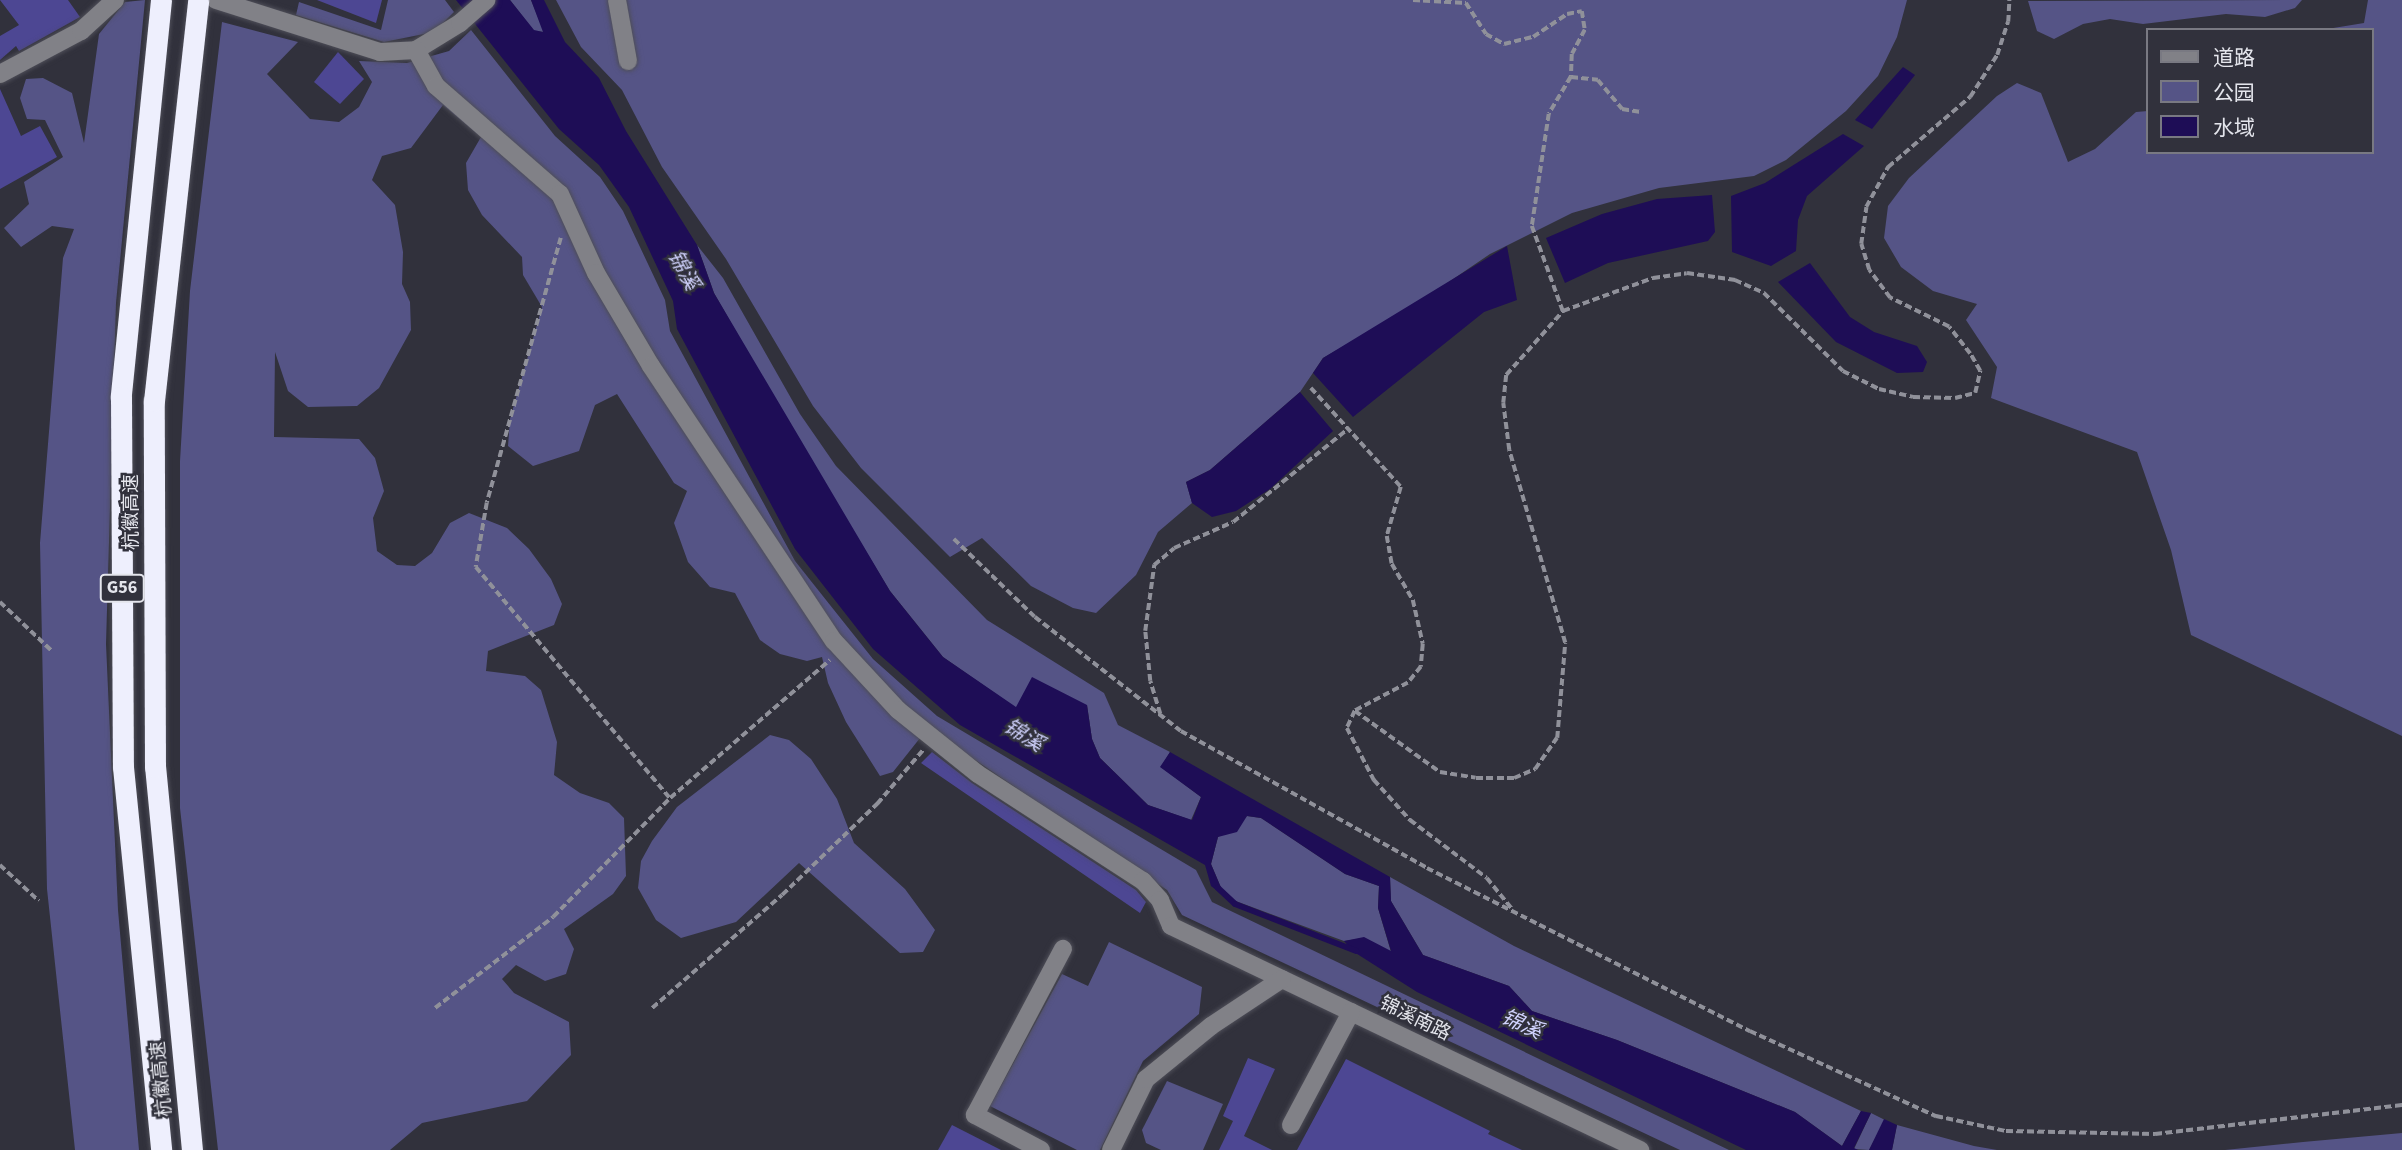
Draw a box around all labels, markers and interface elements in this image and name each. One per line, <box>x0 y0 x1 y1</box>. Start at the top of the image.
legend <box>2146 28 2374 154</box>
text: 道路 <box>2213 43 2255 73</box>
text: 公园 <box>2213 78 2255 108</box>
text: 水域 <box>2213 113 2255 143</box>
water label: 锦溪 <box>663 246 705 294</box>
street label: 杭徽高速 <box>121 474 143 550</box>
road number: G56 <box>99 574 145 602</box>
water label: 锦溪 <box>1000 713 1048 757</box>
street label: 锦溪南路 <box>1376 992 1454 1046</box>
water label: 锦溪 <box>1498 1004 1546 1044</box>
street label: 杭徽高速 <box>147 1040 177 1118</box>

